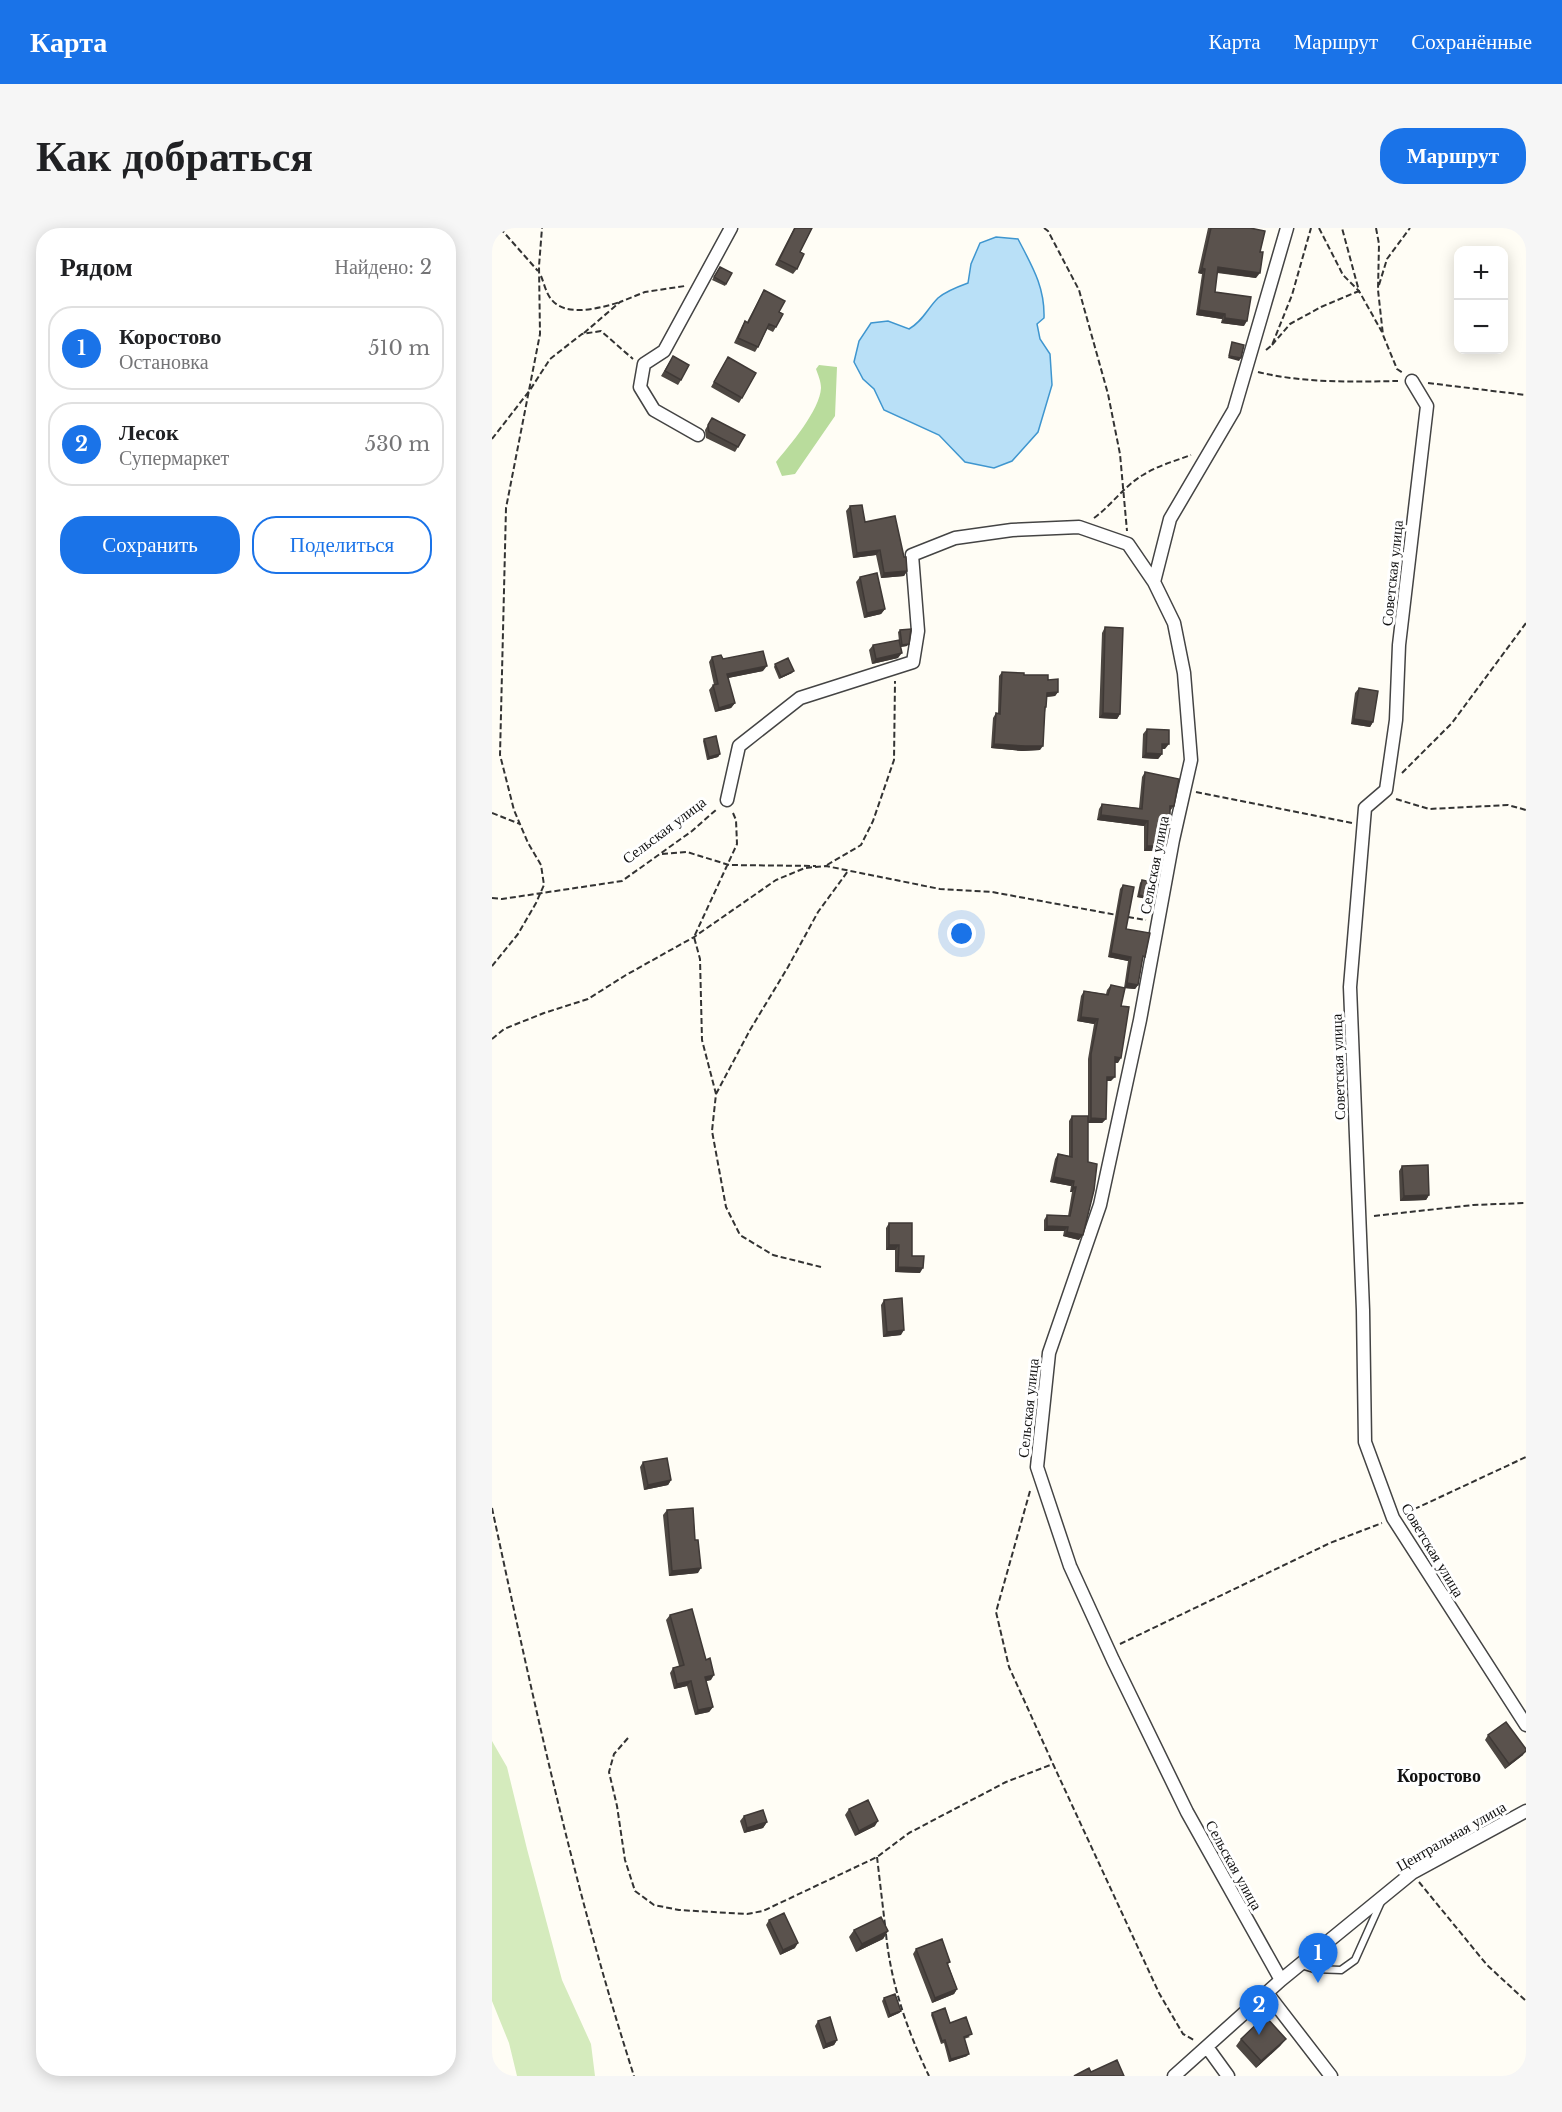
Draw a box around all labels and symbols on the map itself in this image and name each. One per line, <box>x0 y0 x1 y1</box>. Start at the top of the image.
street label: Советская улица <box>1377 519 1407 627</box>
street label: Сельская улица <box>618 792 710 868</box>
street label: Сельская улица <box>1135 814 1173 916</box>
your location <box>947 919 976 948</box>
street label: Советская улица <box>1327 1013 1349 1121</box>
street label: Сельская улица <box>1013 1357 1043 1459</box>
street label: Советская улица <box>1397 1499 1469 1601</box>
district label: Коростово <box>1397 1765 1481 1787</box>
street label: Центральная улица <box>1393 1797 1510 1875</box>
street label: Сельская улица <box>1201 1817 1267 1914</box>
pin: 1 <box>1298 1934 1338 1983</box>
pin: 2 <box>1240 1986 1278 2035</box>

